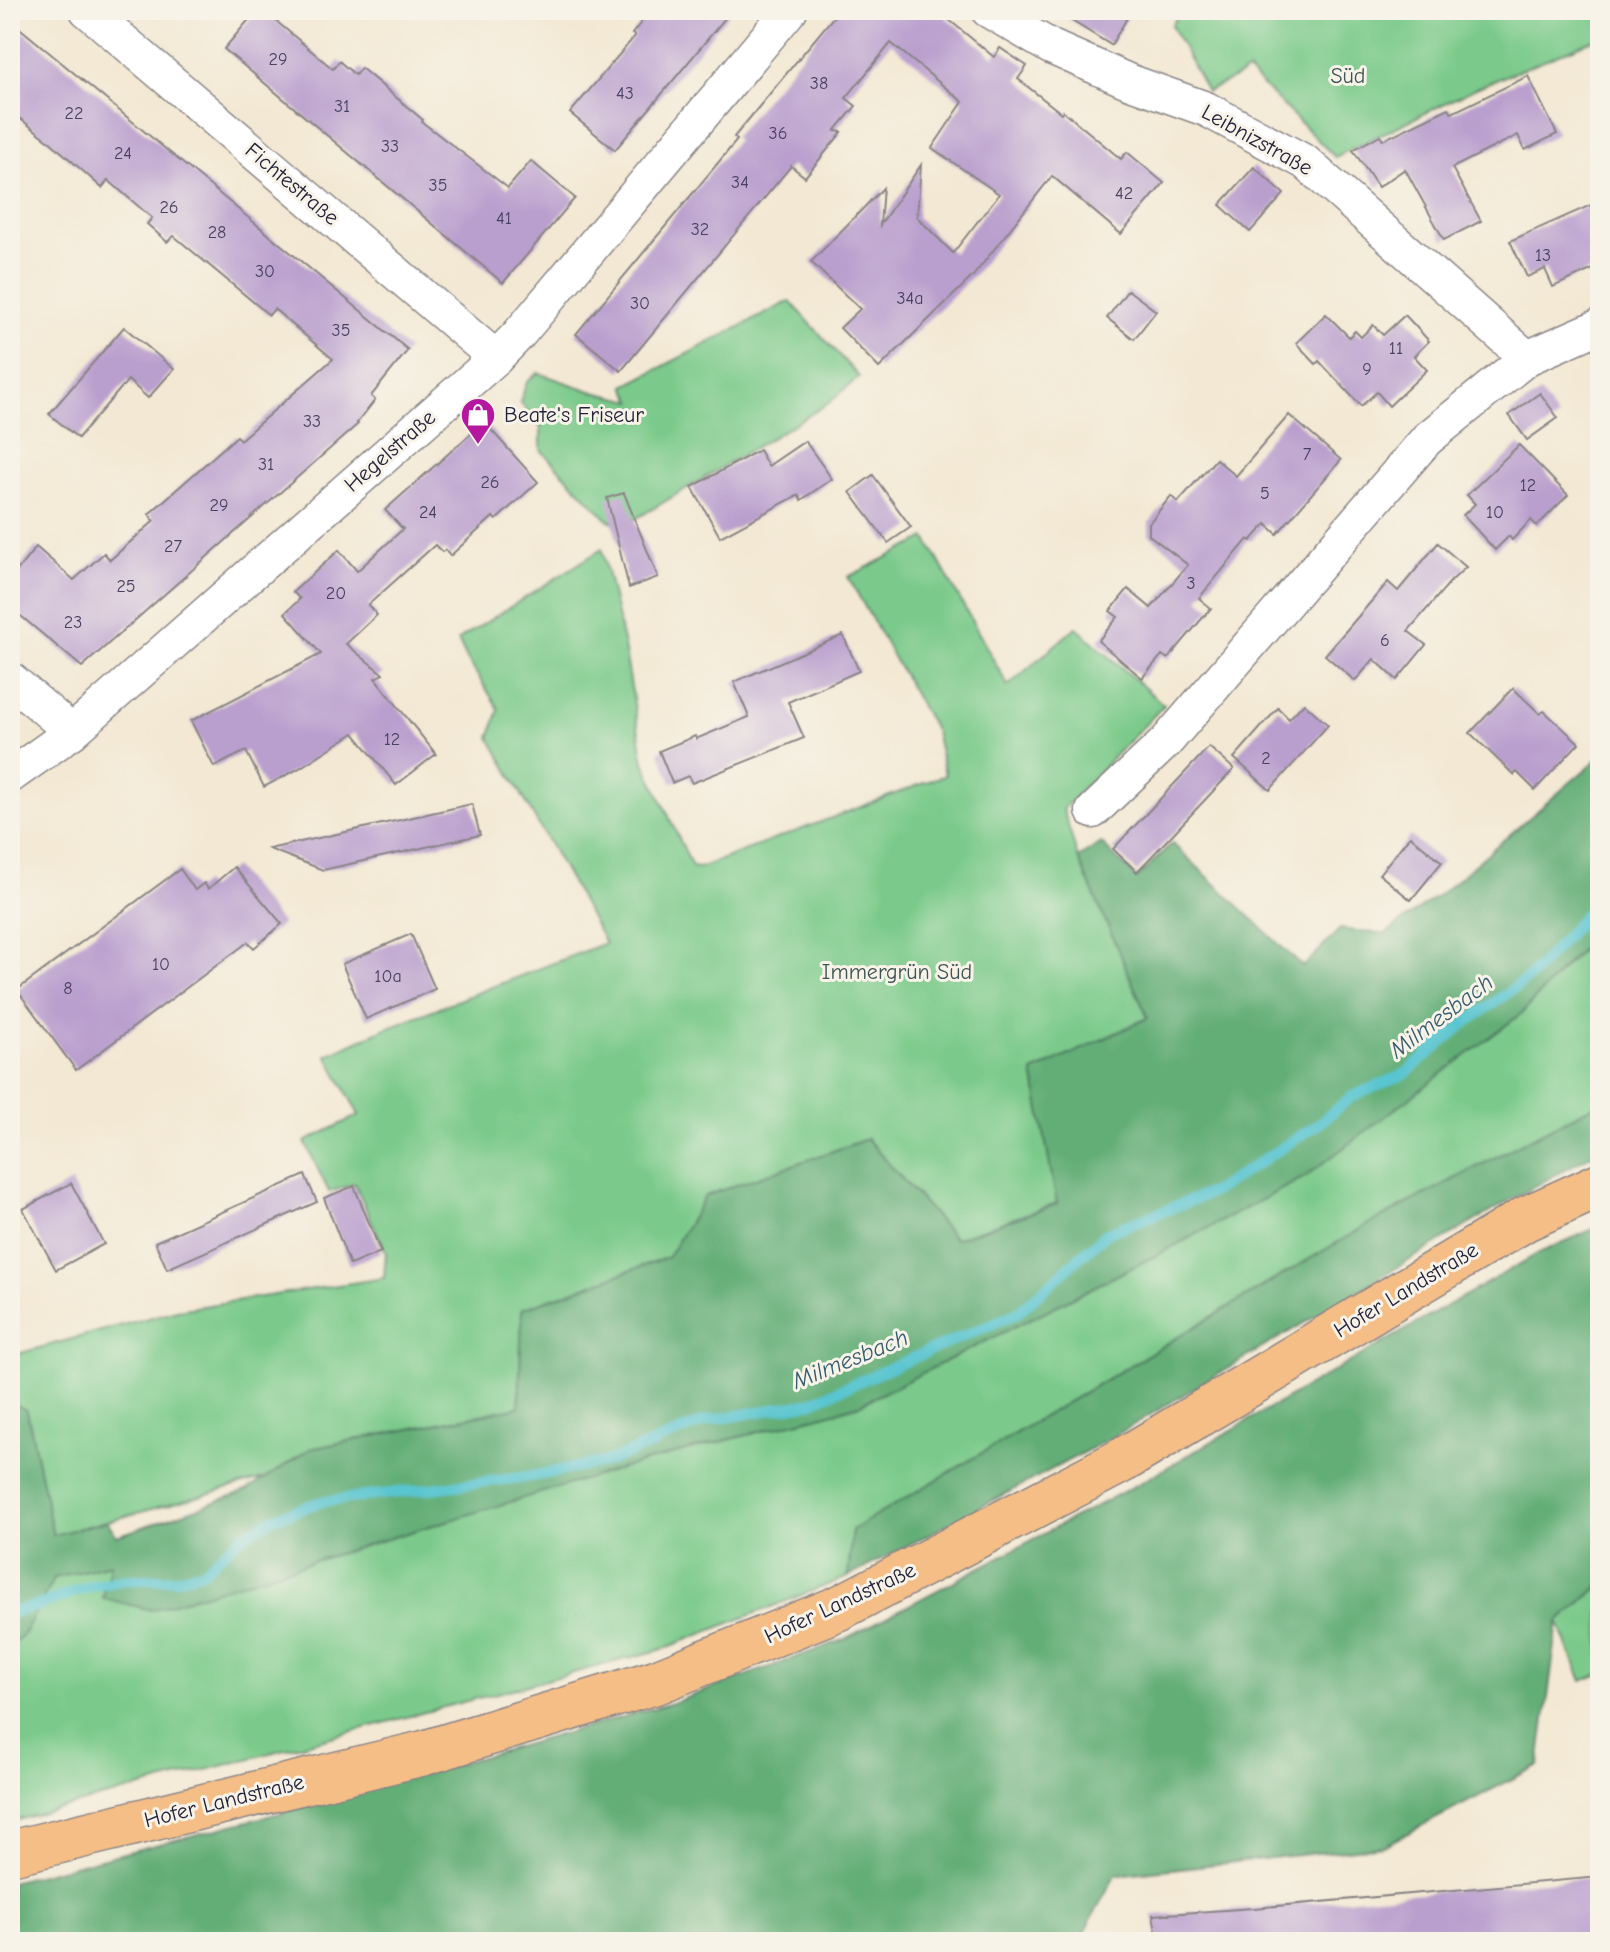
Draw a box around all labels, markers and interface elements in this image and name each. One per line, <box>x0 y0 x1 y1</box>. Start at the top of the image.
house number: 29 <box>269 49 287 70</box>
park label: Süd <box>1330 63 1366 89</box>
house number: 38 <box>810 73 828 94</box>
house number: 43 <box>616 83 634 104</box>
house number: 31 <box>334 96 350 117</box>
street label: Leibnizstraße <box>1197 99 1317 181</box>
house number: 22 <box>65 103 83 124</box>
house number: 36 <box>769 123 787 144</box>
house number: 33 <box>381 136 399 157</box>
street label: Fichtestraße <box>240 137 344 231</box>
house number: 24 <box>114 143 132 164</box>
house number: 34 <box>731 172 749 193</box>
house number: 35 <box>429 175 447 196</box>
house number: 42 <box>1115 183 1133 204</box>
house number: 26 <box>159 197 179 218</box>
house number: 41 <box>496 208 512 229</box>
house number: 32 <box>691 219 709 240</box>
house number: 28 <box>208 222 226 243</box>
house number: 13 <box>1535 245 1551 266</box>
house number: 30 <box>255 261 275 282</box>
house number: 34a <box>896 288 924 309</box>
house number: 30 <box>630 293 650 314</box>
house number: 35 <box>332 320 350 341</box>
house number: 11 <box>1389 338 1403 359</box>
house number: 9 <box>1362 359 1372 380</box>
shop icon: Beate's Friseur <box>459 396 497 446</box>
place label: Beate's Friseur <box>504 402 644 428</box>
street label: Hegelstraße <box>339 404 441 498</box>
house number: 33 <box>303 411 321 432</box>
house number: 7 <box>1303 444 1312 465</box>
house number: 31 <box>258 454 274 475</box>
house number: 26 <box>480 472 500 493</box>
house number: 12 <box>1520 475 1536 496</box>
house number: 5 <box>1260 483 1270 504</box>
house number: 29 <box>210 495 228 516</box>
house number: 24 <box>419 502 437 523</box>
house number: 10 <box>1486 502 1504 523</box>
house number: 27 <box>164 536 182 557</box>
house number: 3 <box>1186 573 1196 594</box>
house number: 25 <box>116 576 136 597</box>
house number: 20 <box>326 583 346 604</box>
house number: 23 <box>64 612 82 633</box>
house number: 6 <box>1380 630 1390 651</box>
house number: 12 <box>384 729 400 750</box>
house number: 2 <box>1261 748 1271 769</box>
house number: 10 <box>152 954 170 975</box>
park label: Immergrün Süd <box>822 959 972 985</box>
house number: 10a <box>374 966 402 987</box>
water label: Milmesbach <box>1383 968 1498 1065</box>
house number: 8 <box>63 978 73 999</box>
street label: Hofer Landstraße <box>1329 1237 1483 1343</box>
water label: Milmesbach <box>787 1323 912 1395</box>
street label: Hofer Landstraße <box>760 1557 920 1649</box>
street label: Hofer Landstraße <box>141 1769 307 1833</box>

